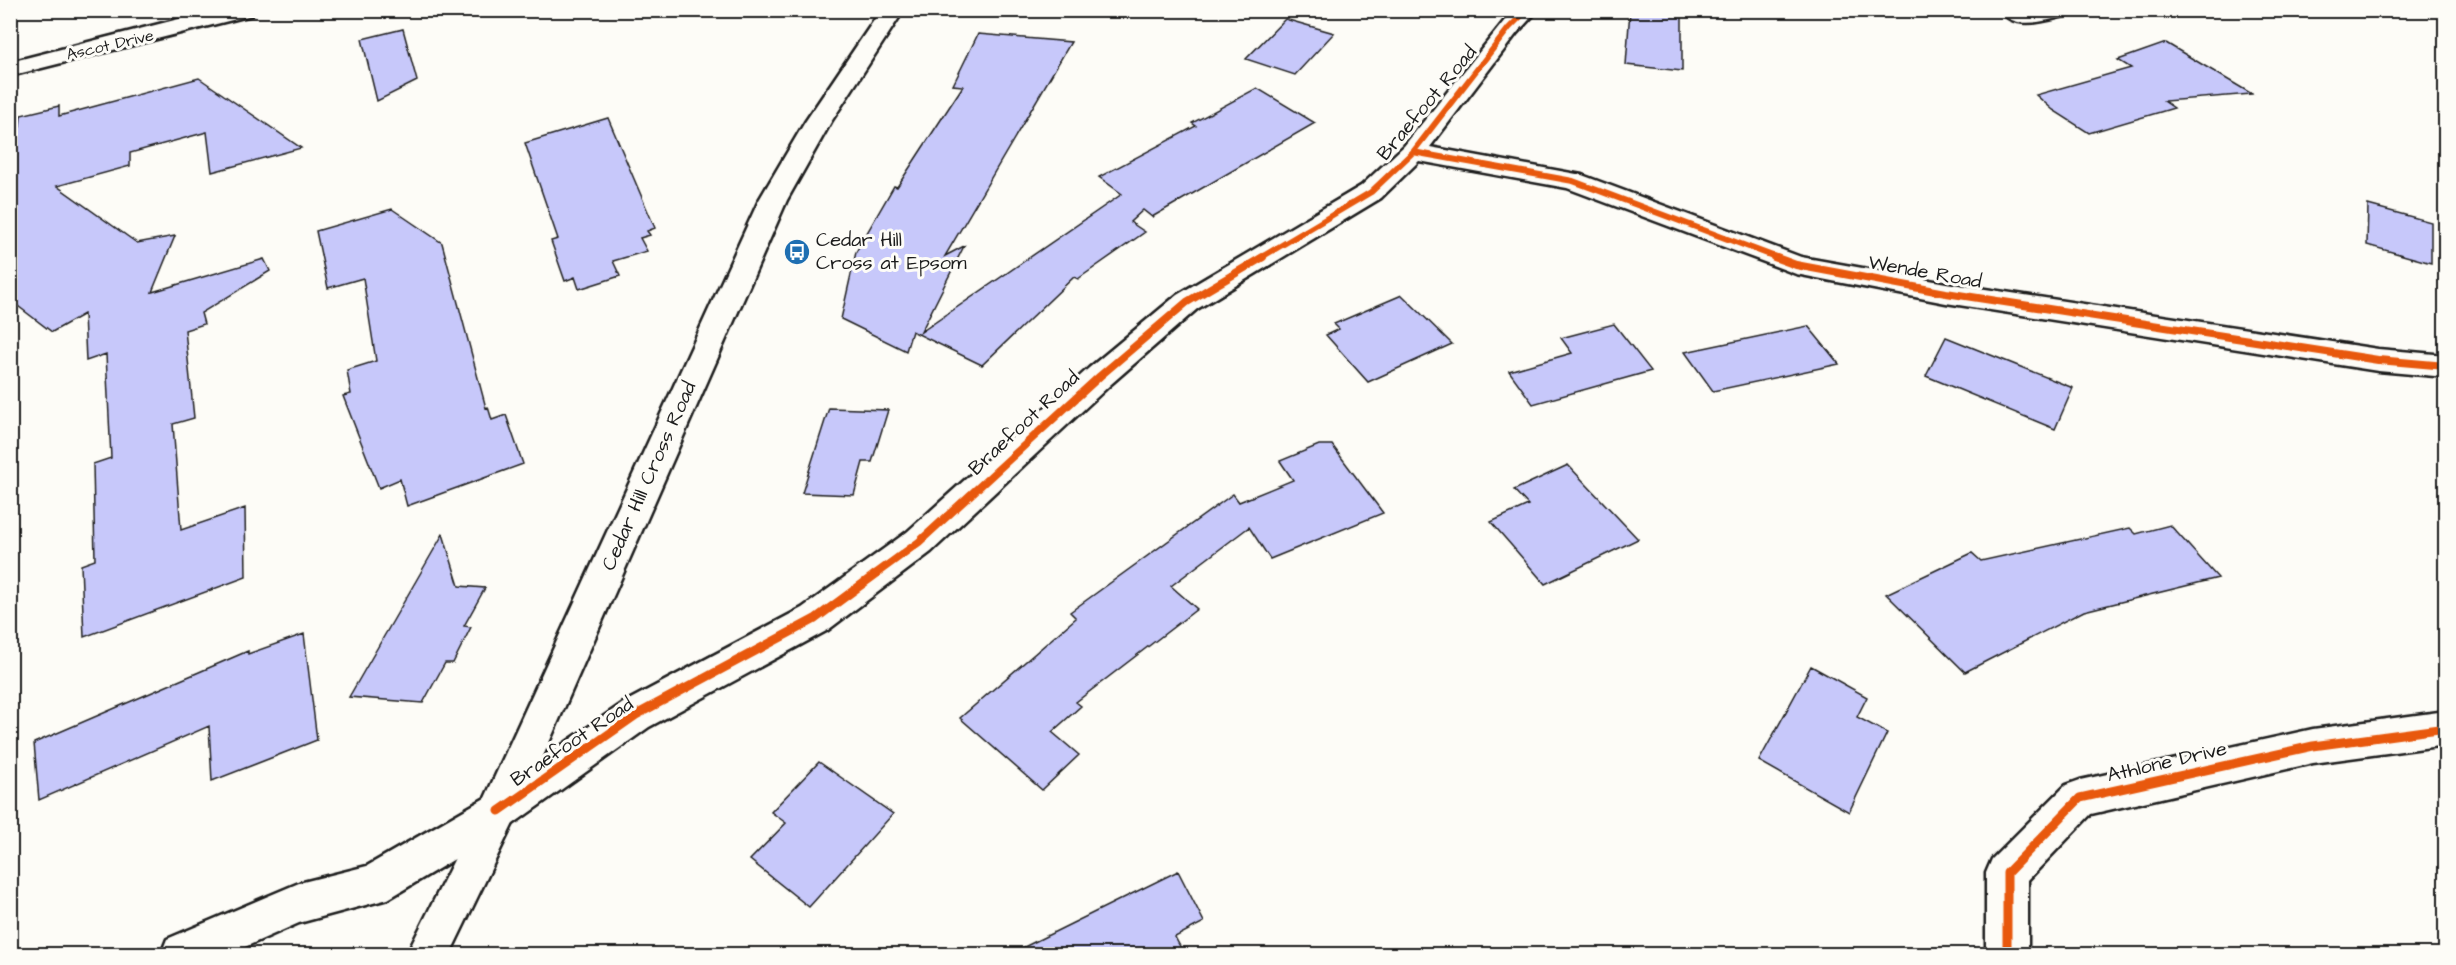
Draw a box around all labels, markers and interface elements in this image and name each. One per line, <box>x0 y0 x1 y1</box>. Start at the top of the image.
street label: Ascot Drive <box>64 24 156 66</box>
street label: Braefoot Road <box>1370 39 1484 167</box>
place label: Cedar Hill Cross at Epsom <box>816 226 967 277</box>
bus stop icon: Cedar Hill Cross at Epsom <box>782 237 812 267</box>
street label: Wende Road <box>1866 248 1984 296</box>
street label: Braefoot Road <box>962 364 1086 482</box>
street label: Cedar Hill Cross Road <box>595 377 703 575</box>
street label: Braefoot Road <box>505 691 639 793</box>
street label: Athlone Drive <box>2104 735 2230 789</box>

